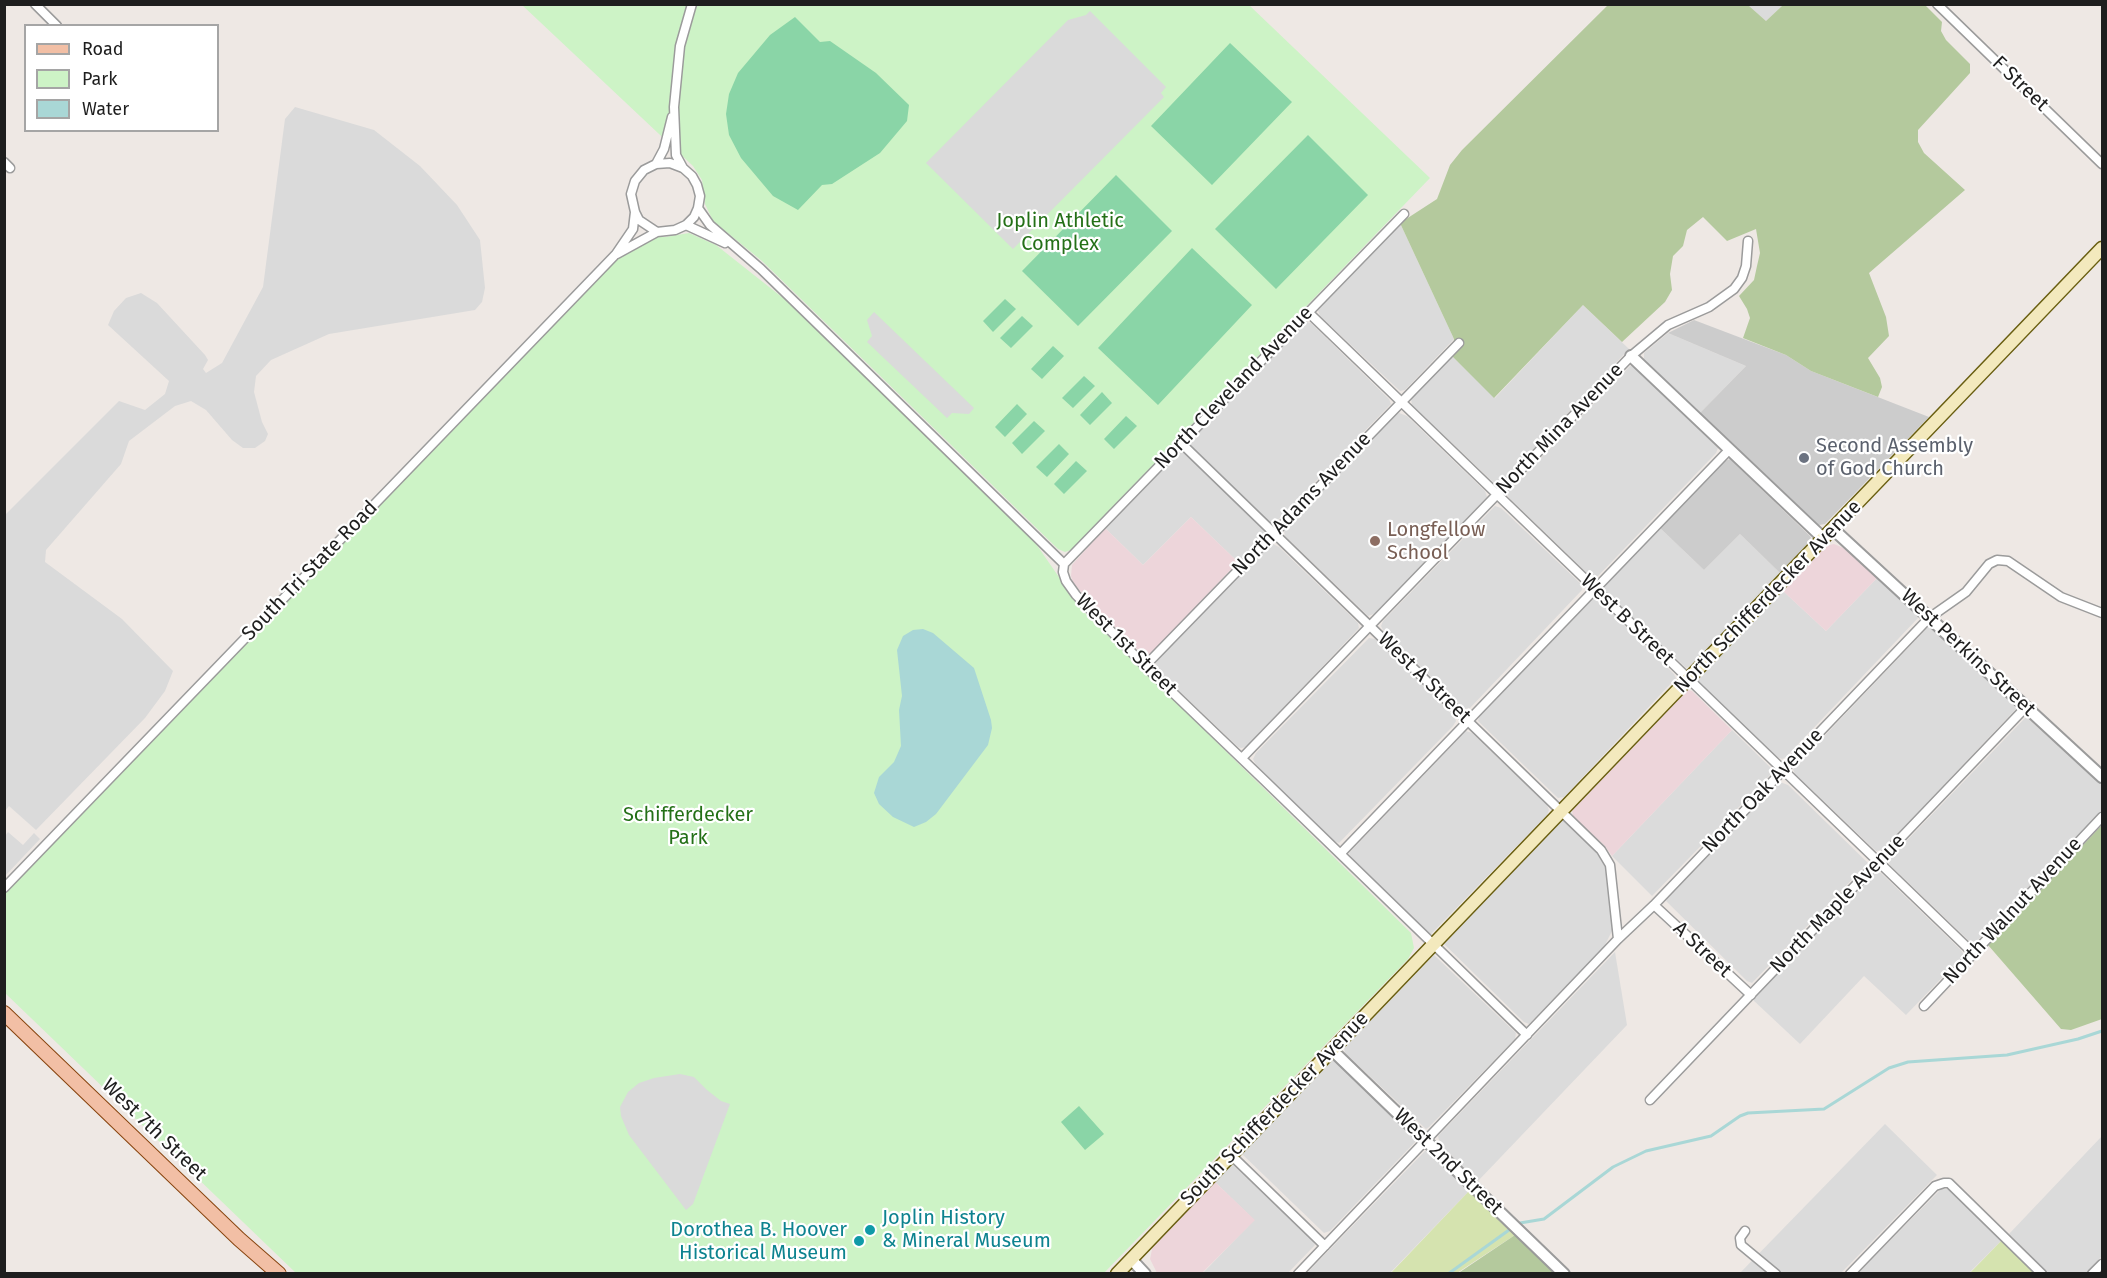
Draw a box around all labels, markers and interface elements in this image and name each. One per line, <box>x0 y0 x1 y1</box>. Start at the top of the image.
legend <box>24 24 219 132</box>
text: Road <box>82 38 124 60</box>
street label: F Street <box>1987 51 2053 117</box>
text: Park <box>82 68 117 90</box>
text: Water <box>82 98 129 120</box>
park label: Joplin Athletic Complex <box>996 209 1124 256</box>
street label: North Cleveland Avenue <box>1150 301 1318 475</box>
street label: North Mina Avenue <box>1491 359 1629 499</box>
street label: North Adams Avenue <box>1227 427 1377 581</box>
place label: Second Assembly of God Church <box>1816 434 1973 481</box>
marker: Second Assembly of God Church <box>1797 451 1811 465</box>
street label: North Schifferdecker Avenue <box>1669 495 1867 699</box>
street label: South Tri State Road <box>237 496 383 646</box>
place label: Longfellow School <box>1387 518 1485 565</box>
marker: Longfellow School <box>1368 534 1382 548</box>
street label: West B Street <box>1575 569 1679 671</box>
street label: West Perkins Street <box>1896 584 2040 722</box>
street label: West 1st Street <box>1070 589 1182 701</box>
street label: West A Street <box>1372 628 1476 728</box>
street label: North Oak Avenue <box>1697 724 1829 858</box>
park label: Schifferdecker Park <box>623 803 753 850</box>
street label: North Maple Avenue <box>1765 829 1911 979</box>
street label: North Walnut Avenue <box>1939 833 2087 989</box>
street label: A Street <box>1668 917 1736 983</box>
street label: South Schifferdecker Avenue <box>1176 1007 1374 1211</box>
street label: West 7th Street <box>97 1074 211 1186</box>
street label: West 2nd Street <box>1389 1104 1507 1220</box>
place label: Joplin History & Mineral Museum <box>882 1206 1051 1253</box>
place label: Dorothea B. Hoover Historical Museum <box>670 1218 847 1265</box>
marker: Joplin History & Mineral Museum <box>863 1223 877 1237</box>
marker: Dorothea B. Hoover Historical Museum <box>852 1234 866 1248</box>

